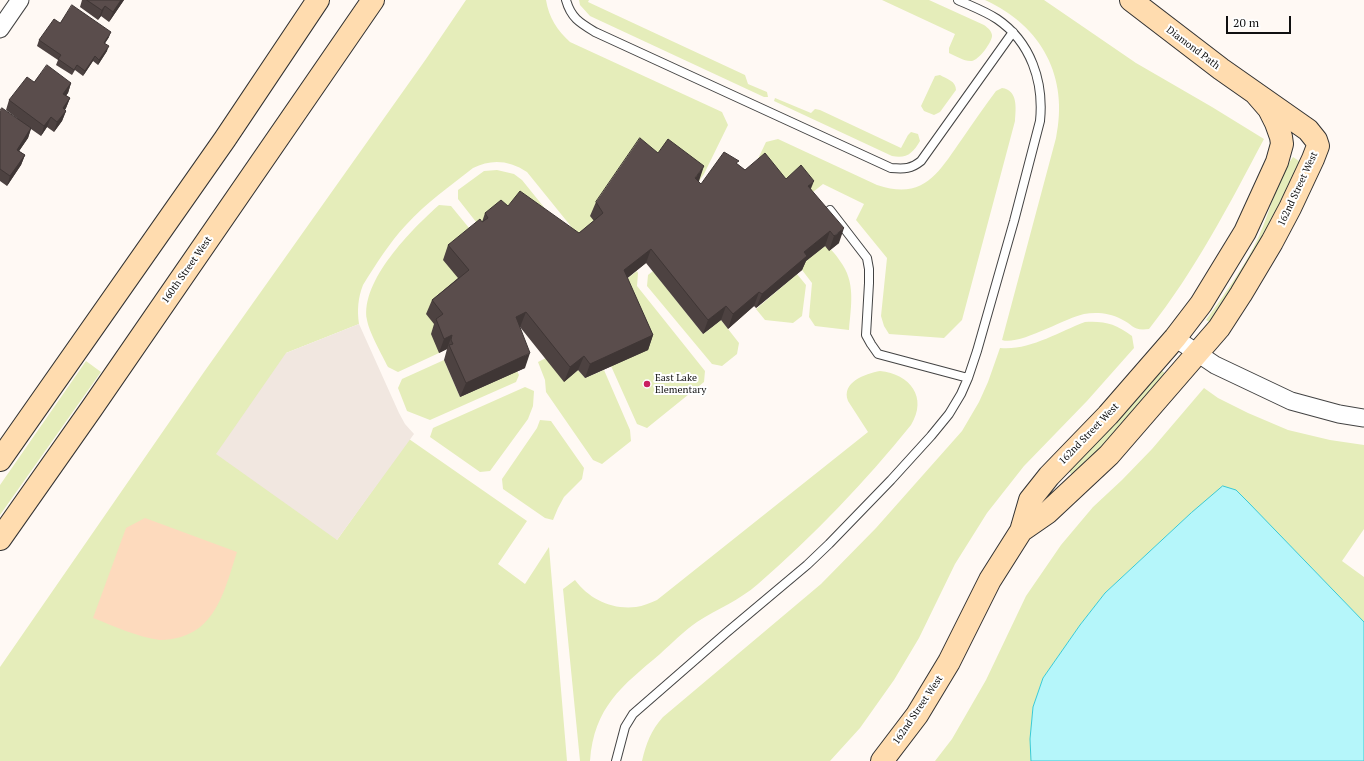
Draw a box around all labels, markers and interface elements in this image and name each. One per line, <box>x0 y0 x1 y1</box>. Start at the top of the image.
scale bar <box>1228 8 1293 34</box>
text: 20 m <box>1233 15 1259 30</box>
street label: Diamond Path <box>1164 24 1222 72</box>
street label: 162nd Street West <box>1275 150 1321 228</box>
street label: 160th Street West <box>159 234 215 306</box>
place label: East Lake Elementary <box>655 372 706 396</box>
marker: East Lake Elementary <box>642 379 652 389</box>
street label: 162nd Street West <box>1057 401 1121 467</box>
street label: 162nd Street West <box>890 673 946 747</box>

